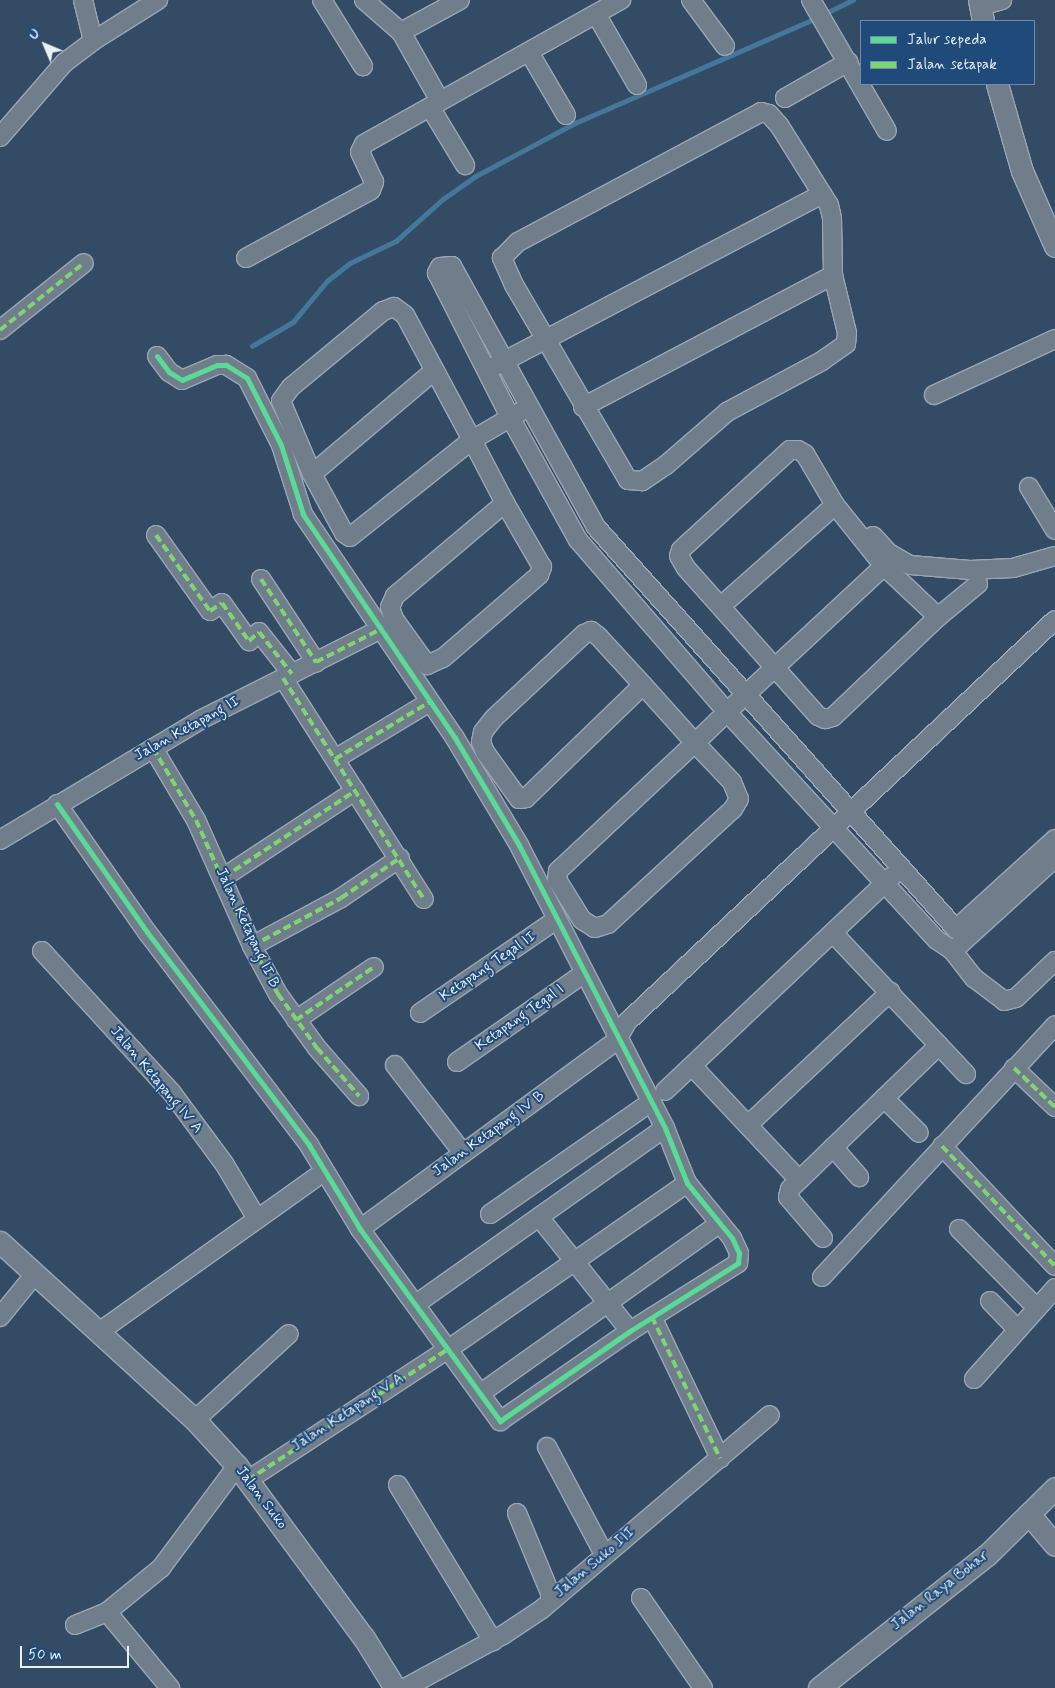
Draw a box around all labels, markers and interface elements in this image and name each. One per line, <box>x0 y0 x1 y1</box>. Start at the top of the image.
north arrow <box>20 20 70 70</box>
legend <box>860 20 1035 85</box>
text: U <box>25 25 44 44</box>
text: Jalur sepeda <box>907 30 987 50</box>
text: Jalan setapak <box>907 55 997 75</box>
street label: Jalan Ketapang II <box>129 691 245 767</box>
street label: Jalan Ketapang II B <box>210 862 284 994</box>
street label: Ketapang Tegal II <box>436 928 540 1006</box>
street label: Ketapang Tegal I <box>471 980 569 1056</box>
street label: Jalan Ketapang IV A <box>105 1021 207 1139</box>
street label: Jalan Ketapang IV B <box>428 1086 550 1182</box>
street label: Jalan Ketapang V A <box>289 1370 407 1456</box>
street label: Jalan Suko <box>232 1464 290 1532</box>
street label: Jalan Suko III <box>552 1525 638 1601</box>
street label: Jalan Raya Bohar <box>889 1548 991 1634</box>
scale bar <box>22 1636 131 1668</box>
text: 50 m <box>28 1645 62 1665</box>

